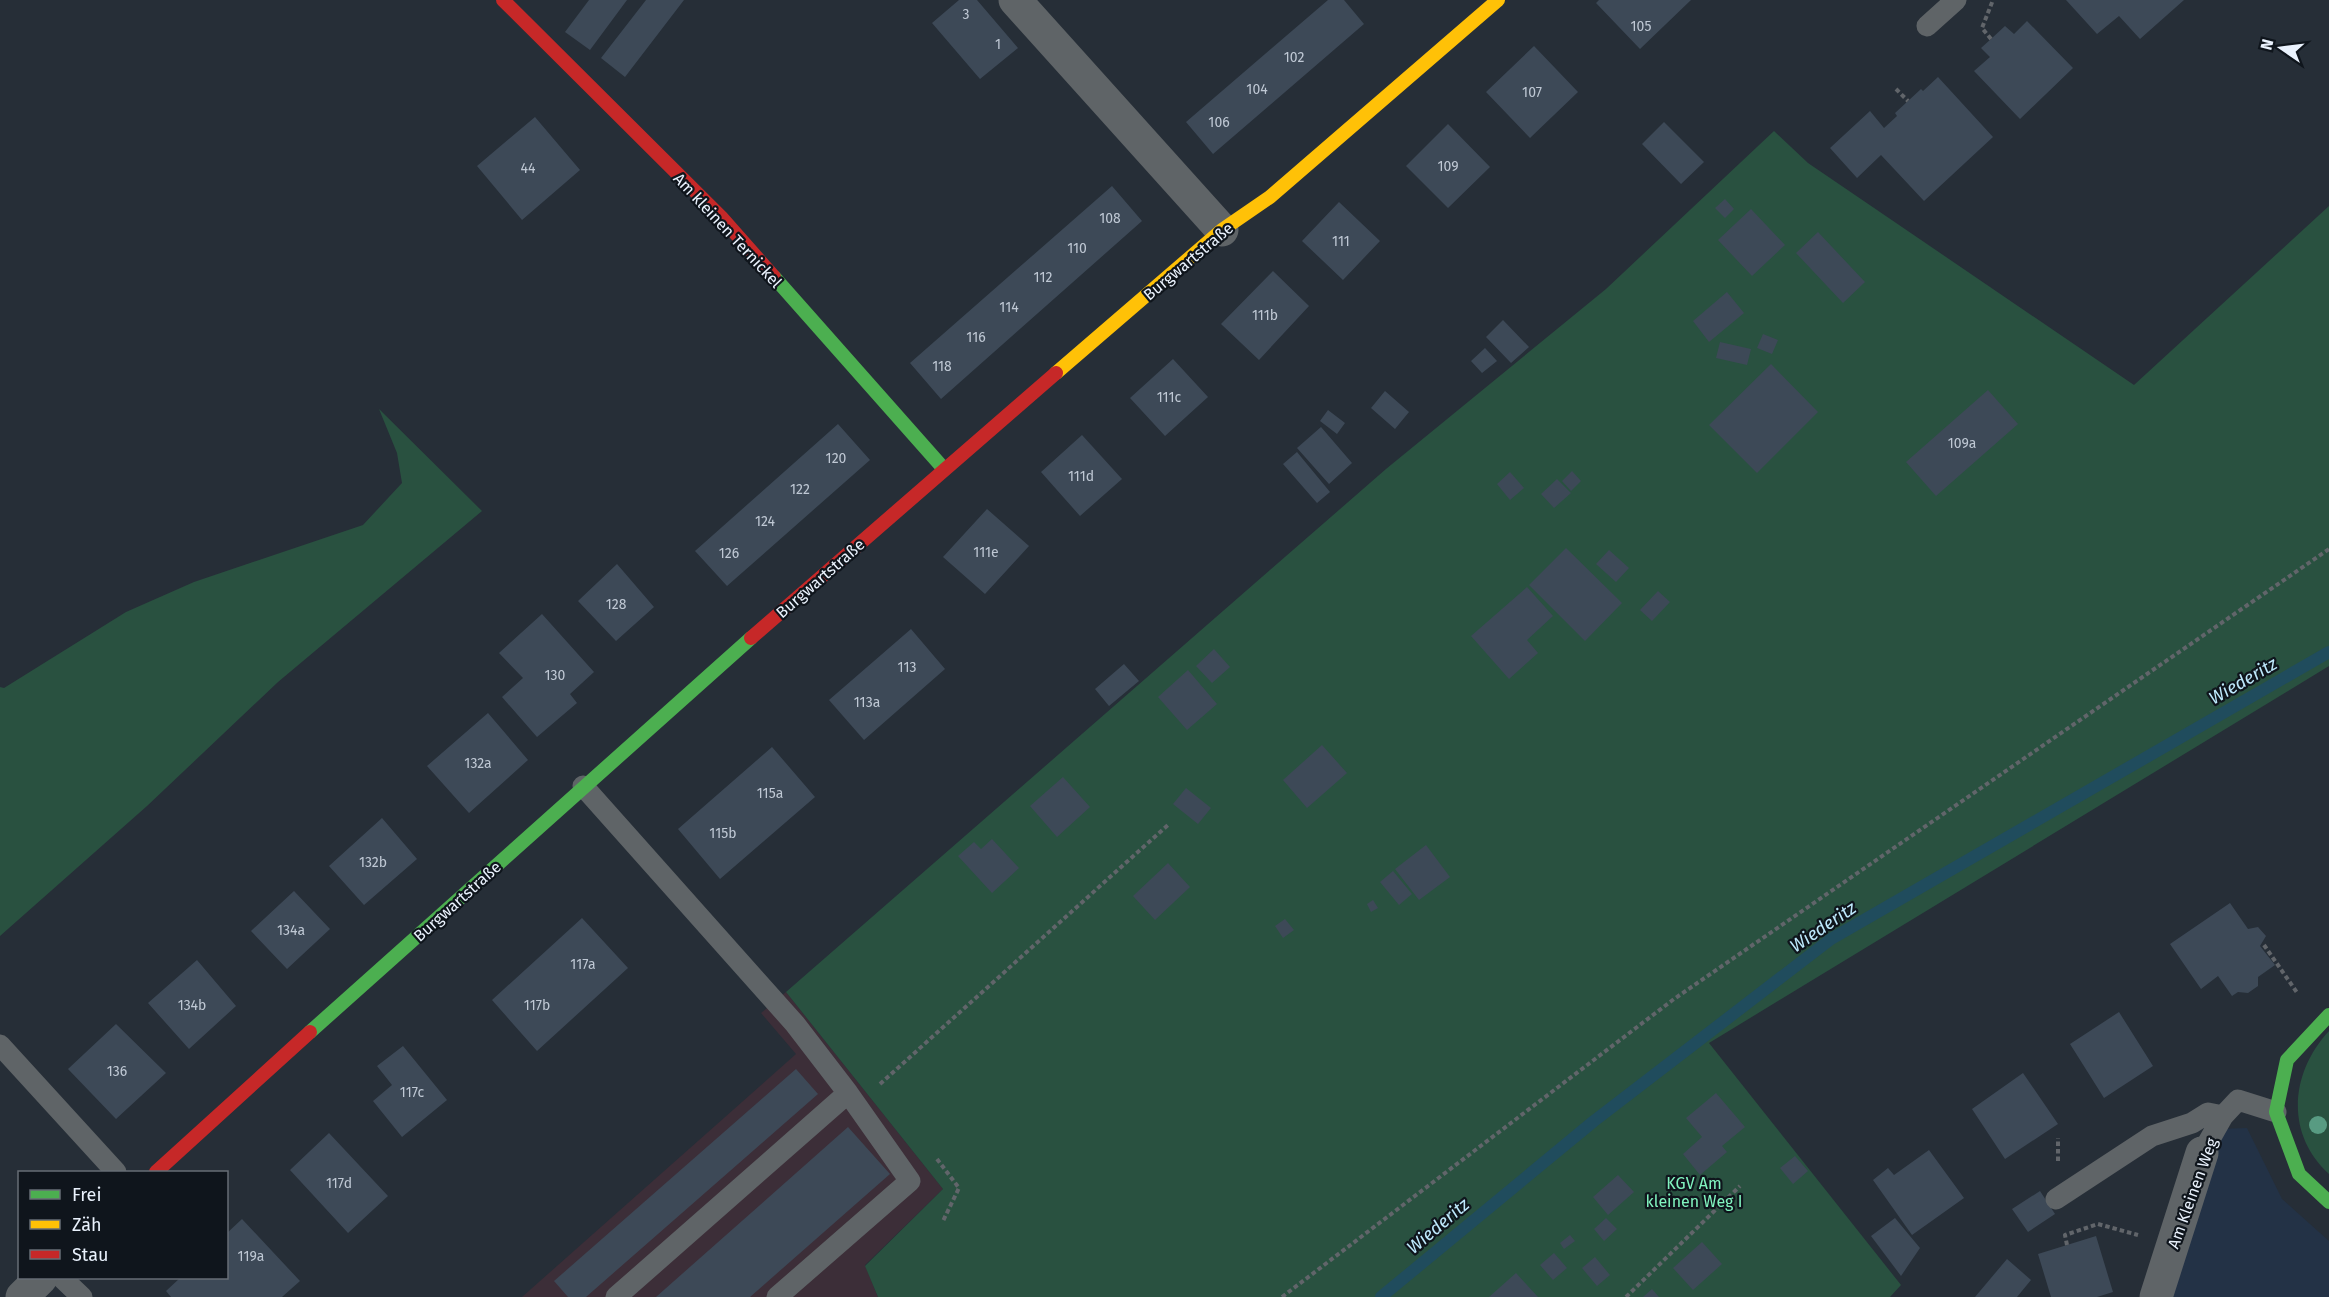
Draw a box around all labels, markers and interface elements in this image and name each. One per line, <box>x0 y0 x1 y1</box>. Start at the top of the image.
house number: 3 <box>963 6 970 23</box>
house number: 105 <box>1631 18 1651 35</box>
north arrow <box>2251 18 2311 78</box>
house number: 1 <box>995 36 1001 53</box>
text: N <box>2256 37 2277 52</box>
house number: 102 <box>1284 49 1304 66</box>
house number: 104 <box>1246 81 1268 98</box>
house number: 107 <box>1522 84 1542 101</box>
house number: 106 <box>1208 114 1230 131</box>
house number: 109 <box>1437 158 1459 175</box>
house number: 44 <box>521 160 536 177</box>
street label: Am kleinen Ternickel <box>669 169 786 292</box>
house number: 108 <box>1099 210 1121 227</box>
street label: Burgwartstraße <box>1140 218 1237 304</box>
house number: 111 <box>1332 233 1350 250</box>
house number: 110 <box>1067 240 1087 257</box>
house number: 112 <box>1034 269 1052 286</box>
house number: 114 <box>999 299 1019 316</box>
house number: 111b <box>1252 307 1278 324</box>
house number: 116 <box>966 329 986 346</box>
house number: 118 <box>932 358 952 375</box>
house number: 111c <box>1157 389 1182 406</box>
house number: 109a <box>1948 435 1976 452</box>
house number: 120 <box>826 450 847 467</box>
house number: 111d <box>1068 468 1094 485</box>
house number: 122 <box>790 481 810 498</box>
house number: 124 <box>755 513 776 530</box>
street label: Burgwartstraße <box>772 535 868 622</box>
house number: 111e <box>973 544 999 561</box>
house number: 126 <box>719 545 739 562</box>
house number: 128 <box>606 596 627 613</box>
water label: Wiederitz <box>2205 653 2281 709</box>
house number: 113 <box>898 659 916 676</box>
house number: 130 <box>545 667 566 684</box>
house number: 113a <box>854 694 880 711</box>
house number: 132a <box>464 755 492 772</box>
house number: 115a <box>757 785 783 802</box>
house number: 115b <box>709 825 737 842</box>
house number: 132b <box>359 854 387 871</box>
street label: Burgwartstraße <box>410 857 505 946</box>
water label: Wiederitz <box>1786 897 1860 957</box>
house number: 134a <box>277 922 305 939</box>
house number: 117a <box>570 956 596 973</box>
house number: 134b <box>178 997 206 1014</box>
house number: 117b <box>524 997 550 1014</box>
house number: 136 <box>107 1063 127 1080</box>
house number: 117c <box>400 1084 425 1101</box>
street label: Am Kleinen Weg <box>2164 1135 2221 1251</box>
legend <box>18 1171 228 1279</box>
park label: KGV Am kleinen Weg I <box>1646 1174 1742 1211</box>
house number: 117d <box>326 1175 352 1192</box>
text: Frei <box>72 1184 102 1206</box>
water label: Wiederitz <box>1402 1193 1474 1259</box>
text: Zäh <box>72 1214 101 1236</box>
text: Stau <box>72 1244 108 1266</box>
house number: 119a <box>238 1248 264 1265</box>

